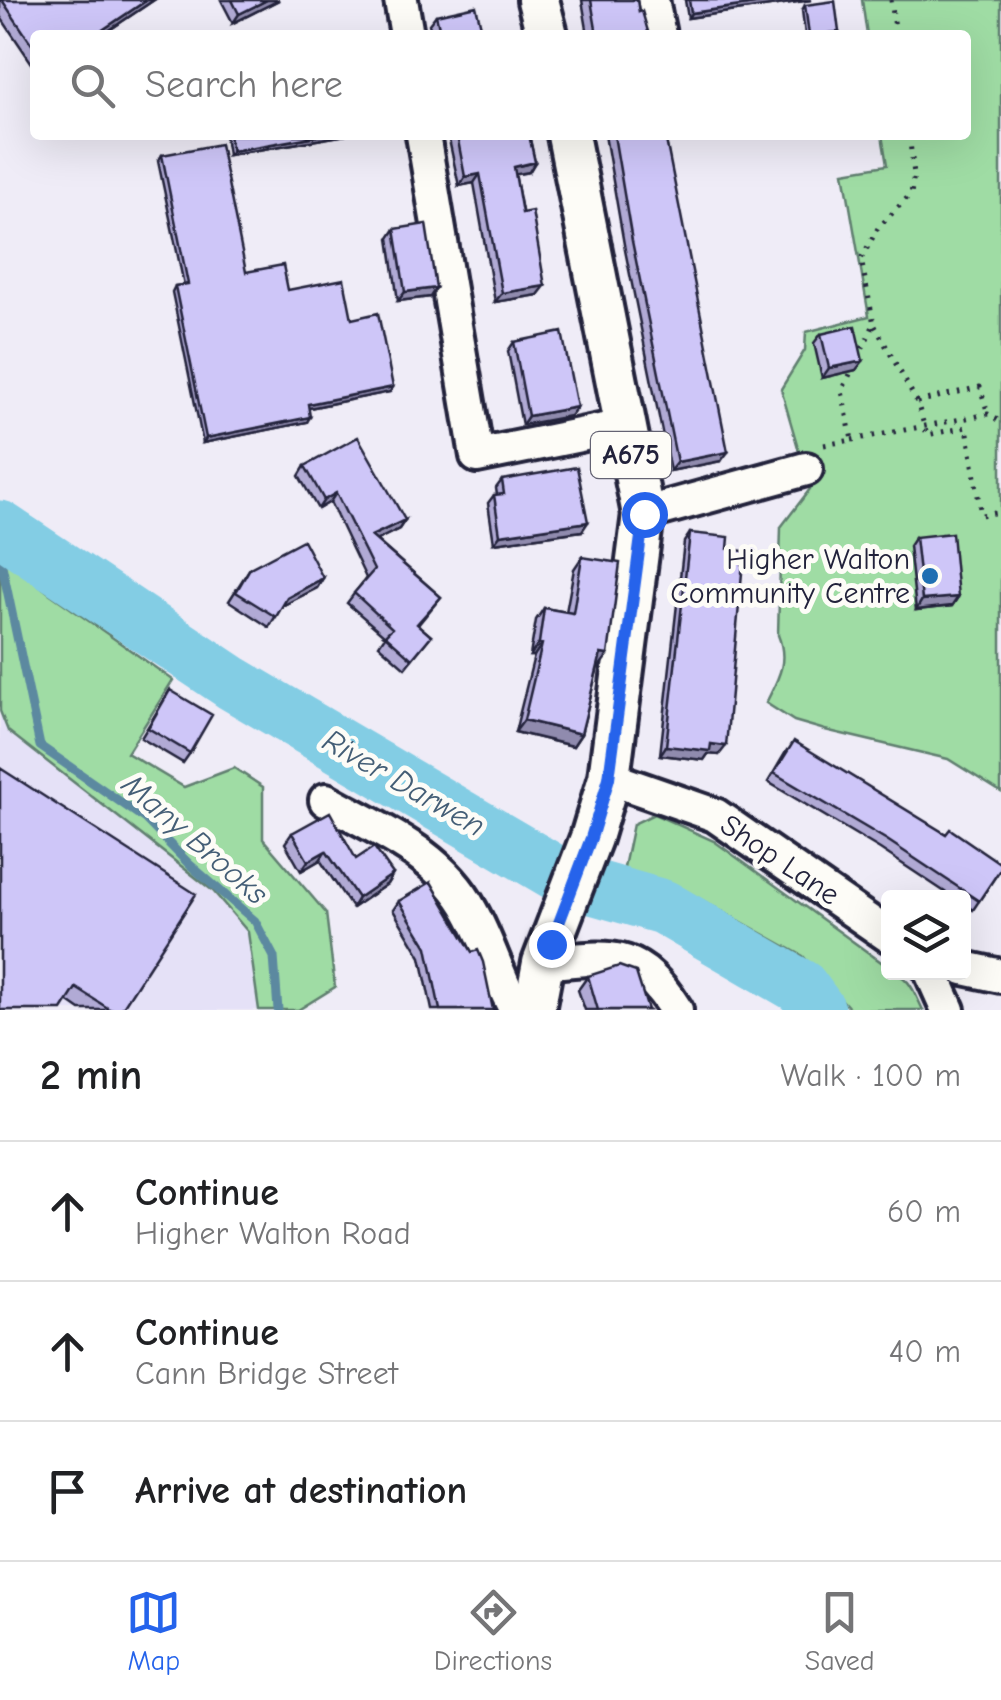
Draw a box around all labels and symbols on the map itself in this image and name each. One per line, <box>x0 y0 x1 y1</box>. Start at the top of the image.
road number: A675 <box>591 432 671 478</box>
route start <box>622 492 668 538</box>
place label: Higher Walton Community Centre <box>670 542 910 611</box>
marker: Higher Walton Community Centre <box>919 565 941 587</box>
water label: River Darwen <box>316 722 492 844</box>
water label: Many Brooks <box>114 765 276 913</box>
street label: Shop Lane <box>714 807 846 913</box>
route end <box>529 922 575 968</box>

